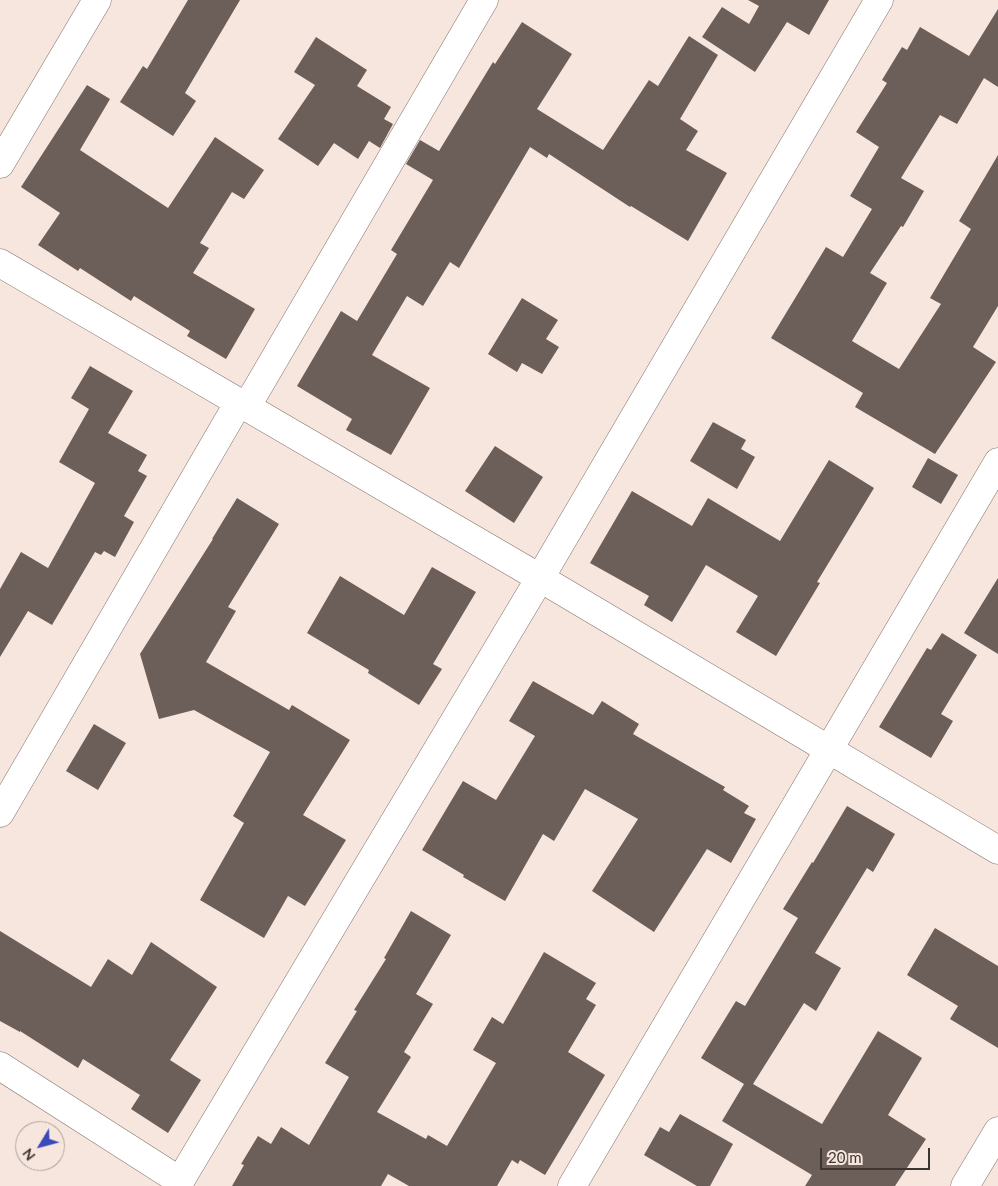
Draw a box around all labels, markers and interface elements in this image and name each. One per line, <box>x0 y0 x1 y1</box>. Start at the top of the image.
north arrow <box>15 1121 65 1171</box>
scale bar <box>823 1138 933 1170</box>
text: N <box>18 1145 38 1164</box>
text: 20 m <box>828 1148 862 1166</box>

